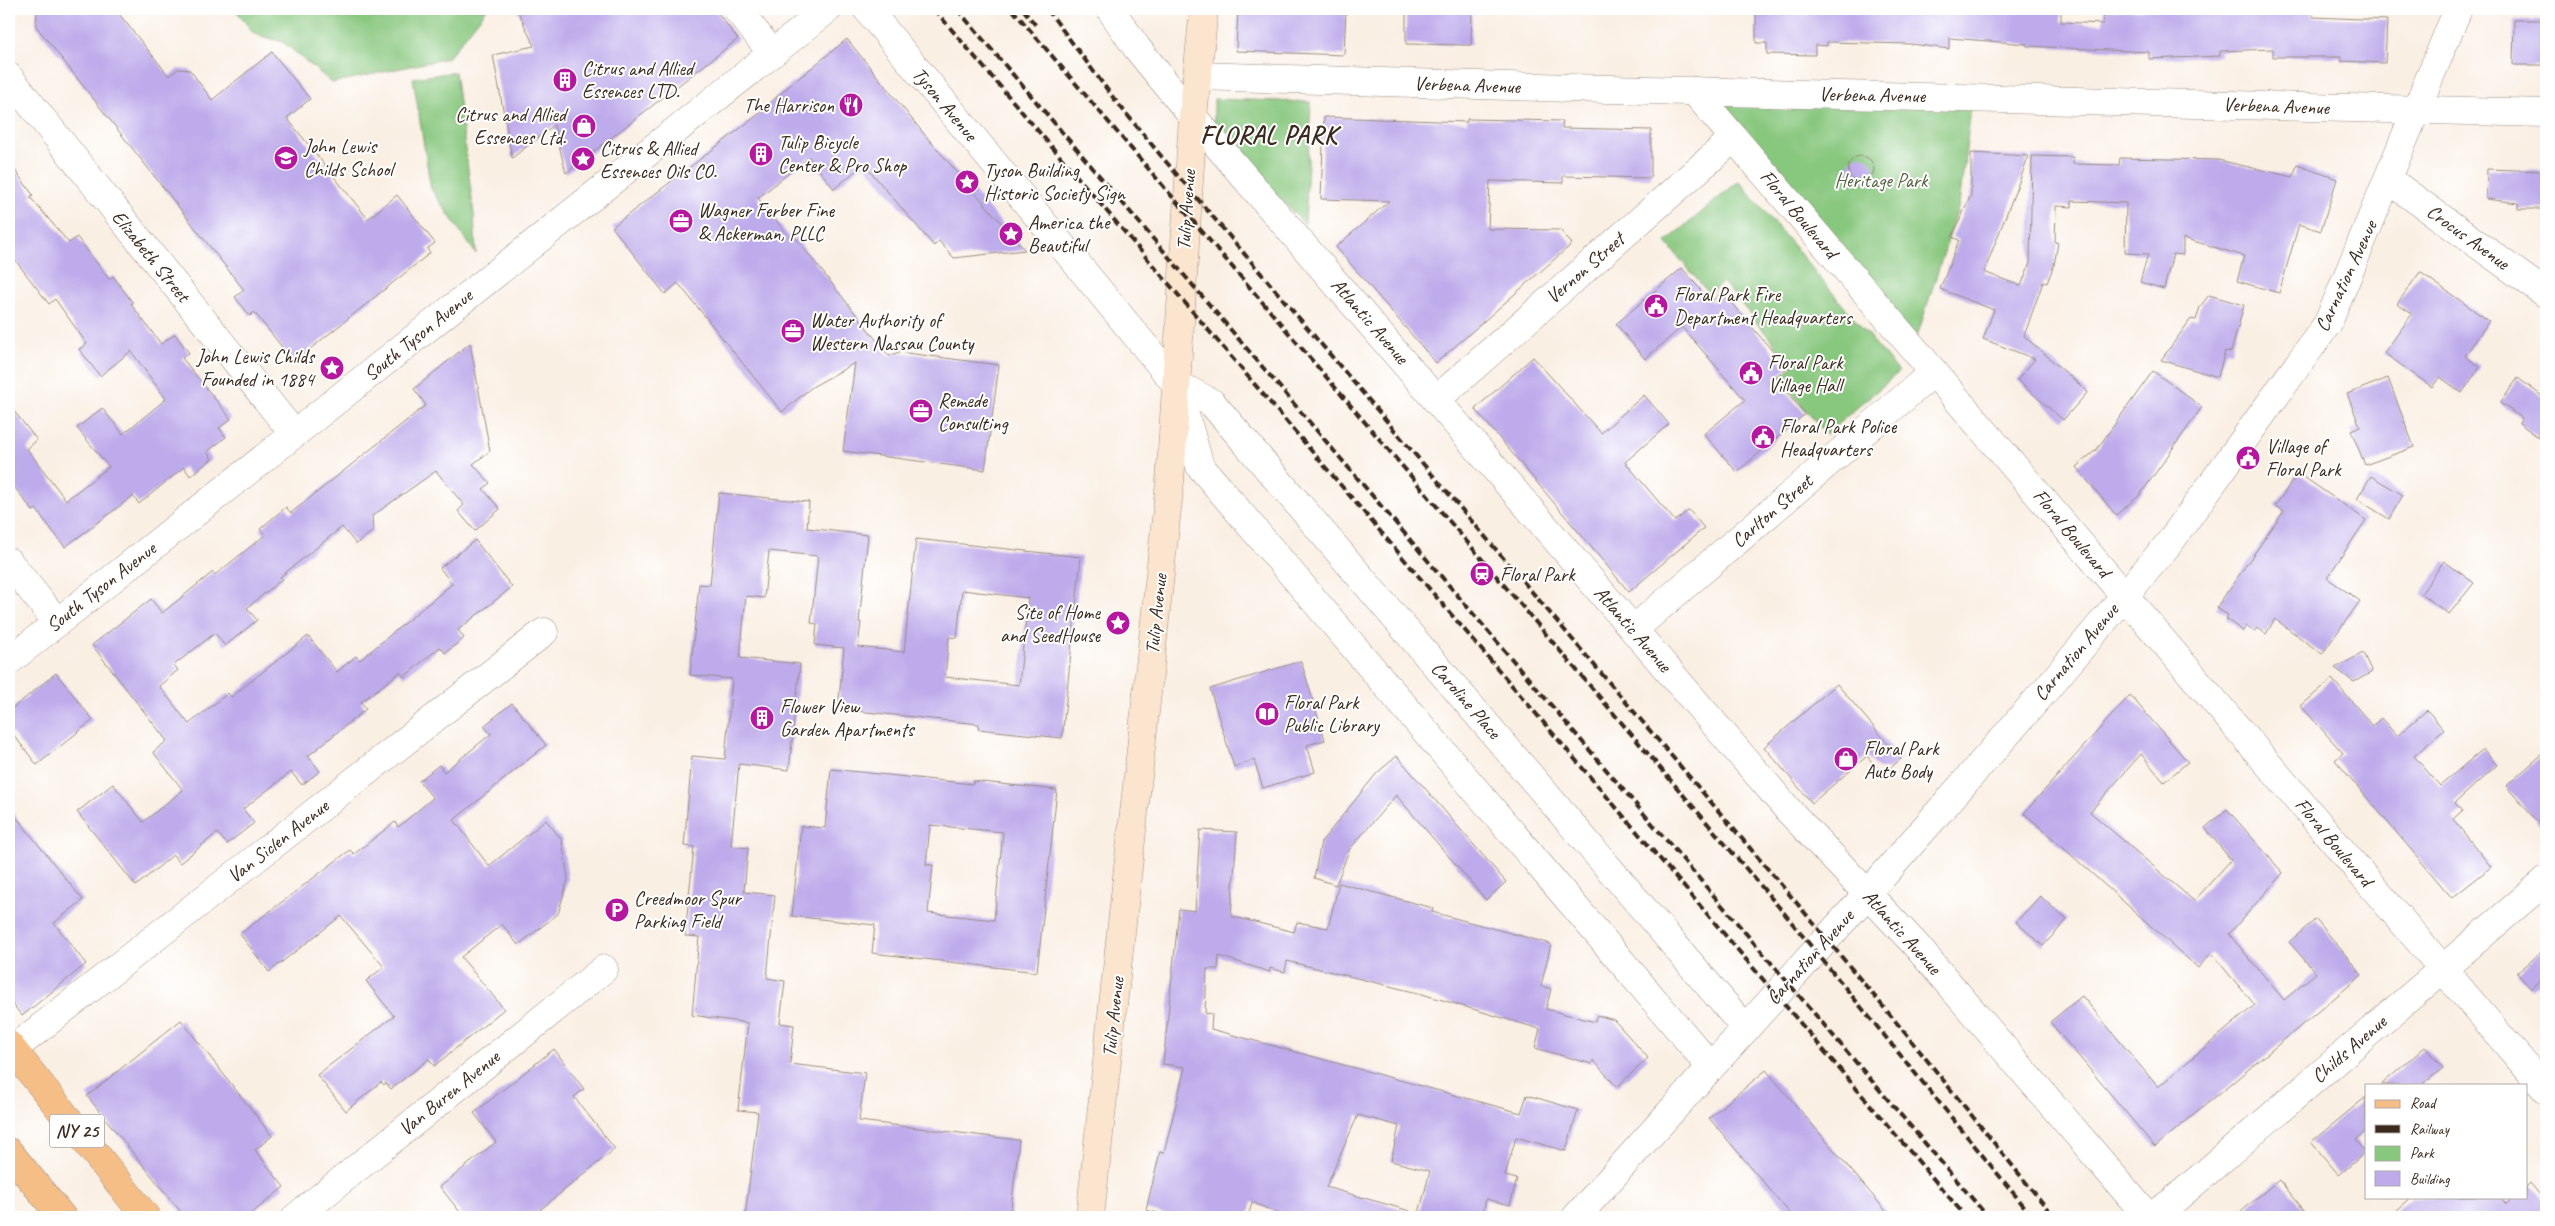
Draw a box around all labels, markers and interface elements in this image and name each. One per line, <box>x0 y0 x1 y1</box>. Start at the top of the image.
place label: Citrus and Allied Essences LTD. <box>582 56 696 104</box>
street label: Tyson Avenue <box>907 62 984 147</box>
building icon: Citrus and Allied Essences LTD. <box>552 67 578 93</box>
street label: Verbena Avenue <box>1414 71 1522 99</box>
street label: Verbena Avenue <box>1819 82 1927 108</box>
restaurant icon: The Harrison <box>838 92 864 118</box>
street label: Verbena Avenue <box>2223 92 2331 120</box>
place label: The Harrison <box>744 93 835 118</box>
place label: Citrus and Allied Essences Ltd. <box>455 102 569 150</box>
shop icon: Citrus and Allied Essences Ltd. <box>571 113 597 139</box>
district label: FLORAL PARK <box>1200 119 1342 151</box>
place label: Tulip Bicycle Center & Pro Shop <box>778 130 907 178</box>
place label: John Lewis Childs School <box>303 134 396 182</box>
place label: Citrus & Allied Essences Oils CO. <box>600 136 717 184</box>
building icon: Tulip Bicycle Center & Pro Shop <box>748 141 774 167</box>
school or university icon: John Lewis Childs School <box>273 145 299 171</box>
place icon: Citrus & Allied Essences Oils CO. <box>570 146 596 172</box>
place label: Tyson Building Historic Society Sign <box>984 158 1126 206</box>
street label: Floral Boulevard <box>1755 165 1845 266</box>
street label: Tulip Avenue <box>1171 168 1201 251</box>
park label: Heritage Park <box>1835 168 1929 193</box>
place icon: Tyson Building Historic Society Sign <box>954 169 980 195</box>
place label: Wagner Ferber Fine & Ackerman, PLLC <box>698 198 836 246</box>
street label: Crocus Avenue <box>2422 199 2515 276</box>
street label: Elizabeth Street <box>106 205 197 309</box>
office icon: Wagner Ferber Fine & Ackerman, PLLC <box>668 208 694 234</box>
place label: America the Beautiful <box>1028 210 1111 258</box>
street label: Carnation Avenue <box>2309 215 2383 336</box>
place icon: America the Beautiful <box>998 221 1024 247</box>
street label: Vernon Street <box>1540 225 1632 309</box>
street label: Atlantic Avenue <box>1326 273 1415 370</box>
place label: Floral Park Fire Department Headquarters <box>1674 282 1854 330</box>
street label: South Tyson Avenue <box>358 283 479 387</box>
public building icon: Floral Park Fire Department Headquarters <box>1643 293 1669 319</box>
place label: Water Authority of Western Nassau County <box>810 308 975 356</box>
office icon: Water Authority of Western Nassau County <box>780 318 806 344</box>
place label: John Lewis Childs Founded in 1884 <box>196 344 316 392</box>
place label: Floral Park Village Hall <box>1768 350 1845 398</box>
place icon: John Lewis Childs Founded in 1884 <box>319 355 345 381</box>
public building icon: Floral Park Village Hall <box>1738 360 1764 386</box>
place label: Remede Consulting <box>938 388 1009 436</box>
office icon: Remede Consulting <box>908 398 934 424</box>
place label: Floral Park Police Headquarters <box>1780 414 1898 462</box>
public building icon: Floral Park Police Headquarters <box>1750 424 1776 450</box>
place label: Village of Floral Park <box>2266 434 2342 482</box>
public building icon: Village of Floral Park <box>2235 445 2261 471</box>
street label: Carlton Street <box>1726 467 1820 553</box>
street label: Floral Boulevard <box>2028 484 2118 585</box>
street label: South Tyson Avenue <box>41 535 162 638</box>
station icon: Floral Park <box>1469 561 1495 587</box>
place label: Floral Park <box>1500 562 1576 587</box>
street label: Tulip Avenue <box>1139 571 1173 655</box>
street label: Atlantic Avenue <box>1589 581 1678 678</box>
street label: Carnation Avenue <box>2028 597 2125 706</box>
place label: Site of Home and SeedHouse <box>1000 600 1101 648</box>
place icon: Site of Home and SeedHouse <box>1105 610 1131 636</box>
street label: Caroline Place <box>1426 656 1507 745</box>
place label: Floral Park Public Library <box>1284 690 1381 738</box>
place label: Flower View Garden Apartments <box>780 694 916 742</box>
library icon: Floral Park Public Library <box>1254 701 1280 727</box>
building icon: Flower View Garden Apartments <box>749 705 775 731</box>
place label: Floral Park Auto Body <box>1864 736 1940 784</box>
shop icon: Floral Park Auto Body <box>1833 746 1859 772</box>
street label: Van Siclen Avenue <box>222 793 335 888</box>
street label: Floral Boulevard <box>2290 793 2380 894</box>
street label: Atlantic Avenue <box>1857 884 1948 981</box>
place label: Creedmoor Spur Parking Field <box>634 886 743 934</box>
parking icon: Creedmoor Spur Parking Field <box>604 897 630 923</box>
street label: Carnation Avenue <box>1761 903 1860 1010</box>
street label: Tulip Avenue <box>1096 974 1130 1058</box>
street label: Childs Avenue <box>2306 1009 2393 1088</box>
street label: Van Buren Avenue <box>394 1044 506 1141</box>
legend <box>2365 1084 2528 1198</box>
text: Road <box>2410 1094 2437 1113</box>
road number: NY 25 <box>50 1114 104 1148</box>
text: Railway <box>2410 1120 2451 1139</box>
text: Park <box>2410 1144 2435 1163</box>
text: Building <box>2410 1170 2450 1189</box>

